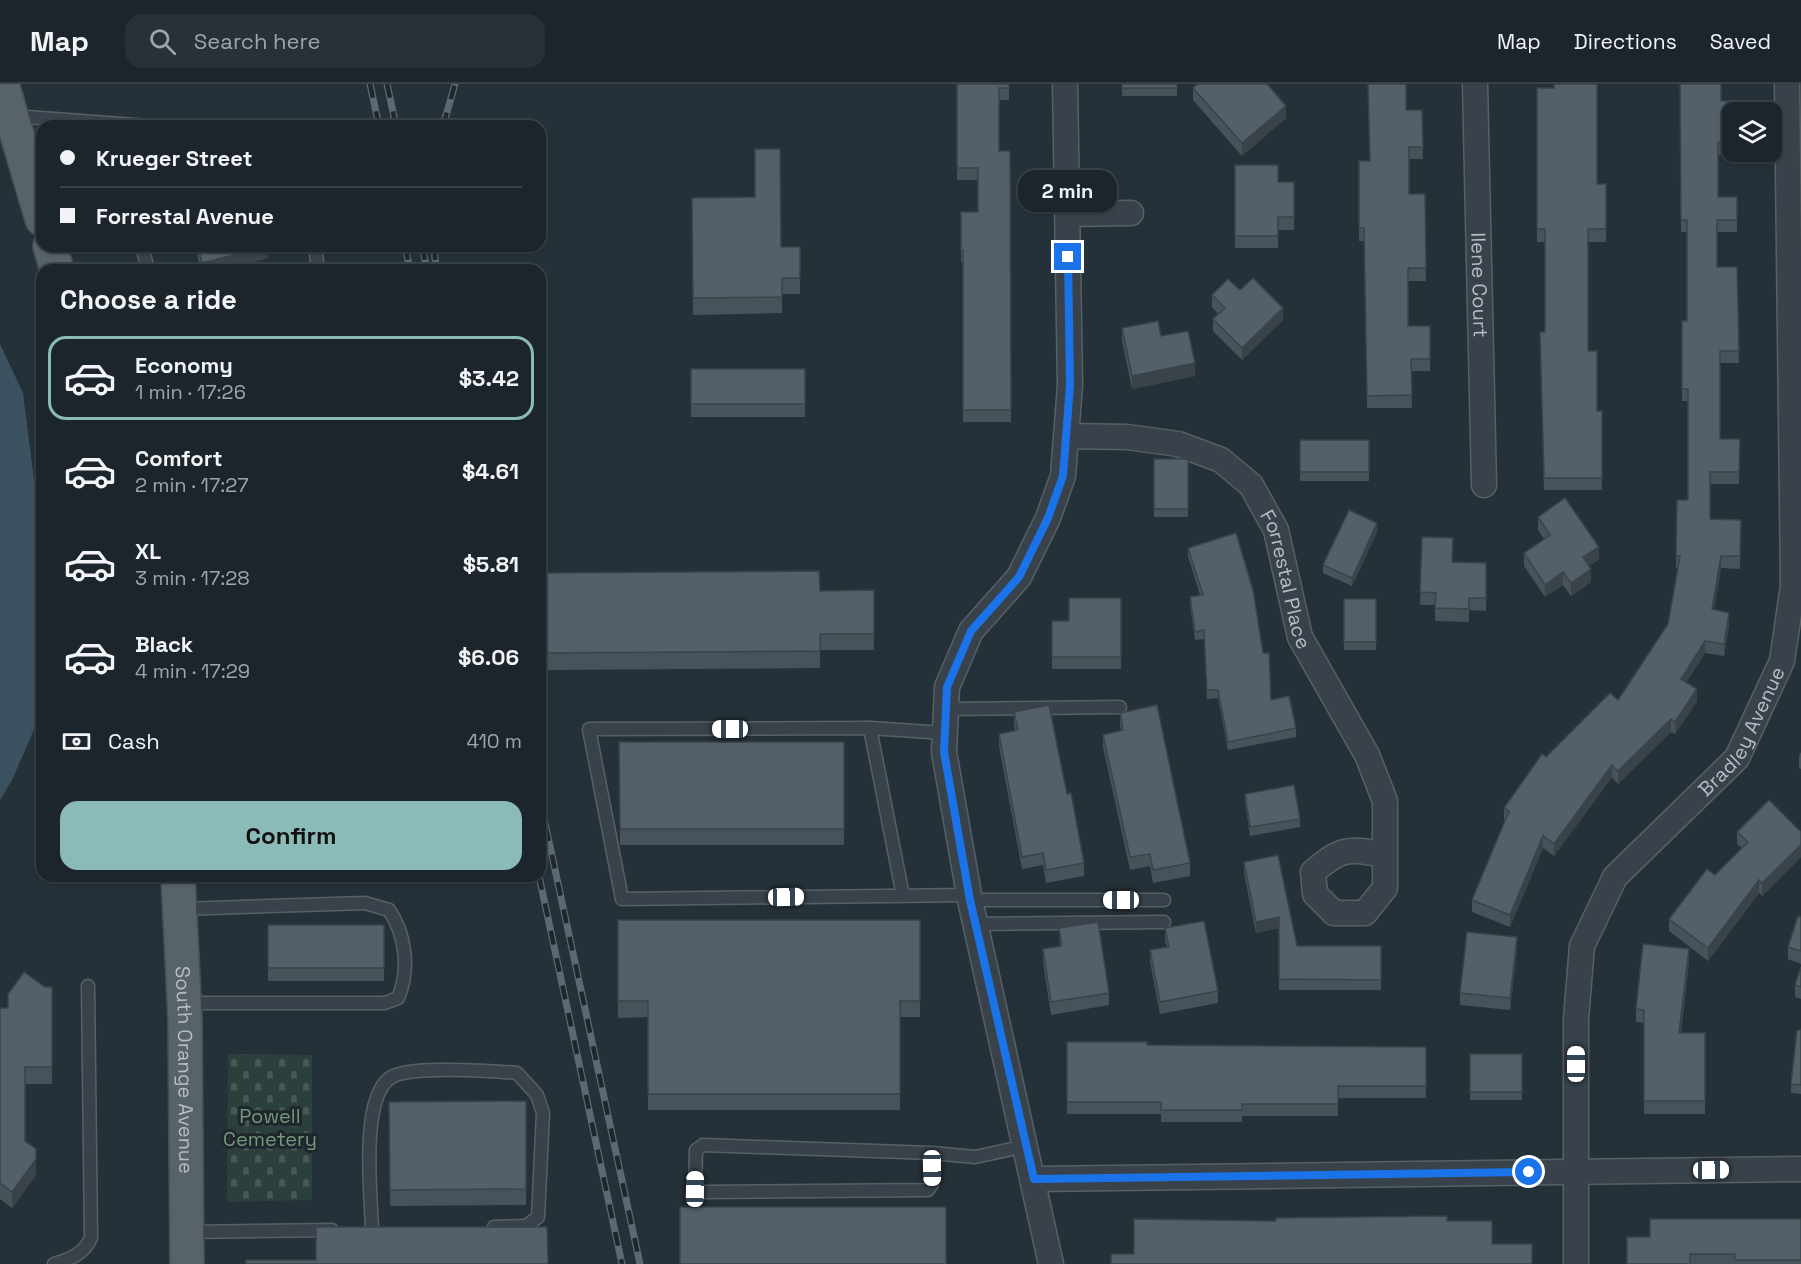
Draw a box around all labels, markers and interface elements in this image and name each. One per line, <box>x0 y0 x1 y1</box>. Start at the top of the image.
search box <box>125 14 545 68</box>
text: Map <box>30 23 89 59</box>
icon: search <box>146 25 179 58</box>
text: Search here <box>194 27 321 55</box>
text: Map <box>1497 28 1541 55</box>
text: Directions <box>1574 28 1677 55</box>
text: Saved <box>1710 28 1771 55</box>
map controls <box>1722 102 1782 162</box>
button: layers <box>1722 102 1782 162</box>
text: Krueger Street <box>96 144 253 172</box>
callout: 2 min <box>1018 170 1118 212</box>
text: 2 min <box>1042 178 1093 204</box>
text: Forrestal Avenue <box>96 202 274 230</box>
street label: Ilene Court <box>1465 232 1494 338</box>
route end <box>1054 243 1081 270</box>
text: Choose a ride <box>60 282 237 317</box>
icon: car <box>63 351 117 405</box>
text: Economy <box>135 351 233 379</box>
text: $3.42 <box>459 364 519 392</box>
text: 1 min · 17:26 <box>135 379 246 405</box>
icon: car <box>63 444 117 498</box>
text: Comfort <box>135 444 223 472</box>
text: $4.61 <box>462 457 519 485</box>
text: 2 min · 17:27 <box>135 472 248 498</box>
street label: Forrestal Place <box>1254 505 1317 654</box>
icon: car <box>63 537 117 591</box>
text: XL <box>135 537 161 565</box>
text: $5.81 <box>463 550 519 578</box>
text: 3 min · 17:28 <box>135 565 250 591</box>
icon: car <box>63 630 117 684</box>
text: Black <box>135 630 193 658</box>
text: $6.06 <box>458 643 519 671</box>
text: 4 min · 17:29 <box>135 658 250 684</box>
street label: Bradley Avenue <box>1692 662 1791 802</box>
car <box>712 720 748 738</box>
icon: cash <box>60 725 93 758</box>
text: Cash <box>108 727 160 755</box>
text: 410 m <box>466 728 522 754</box>
button: Confirm <box>60 801 522 870</box>
car <box>768 888 804 906</box>
car <box>1103 891 1139 909</box>
street label: South Orange Avenue <box>169 965 199 1174</box>
car <box>1567 1046 1585 1082</box>
park label: Powell Cemetery <box>223 1103 317 1152</box>
car <box>923 1150 941 1186</box>
route start <box>1515 1158 1542 1185</box>
car <box>1693 1161 1729 1179</box>
car <box>686 1171 704 1207</box>

